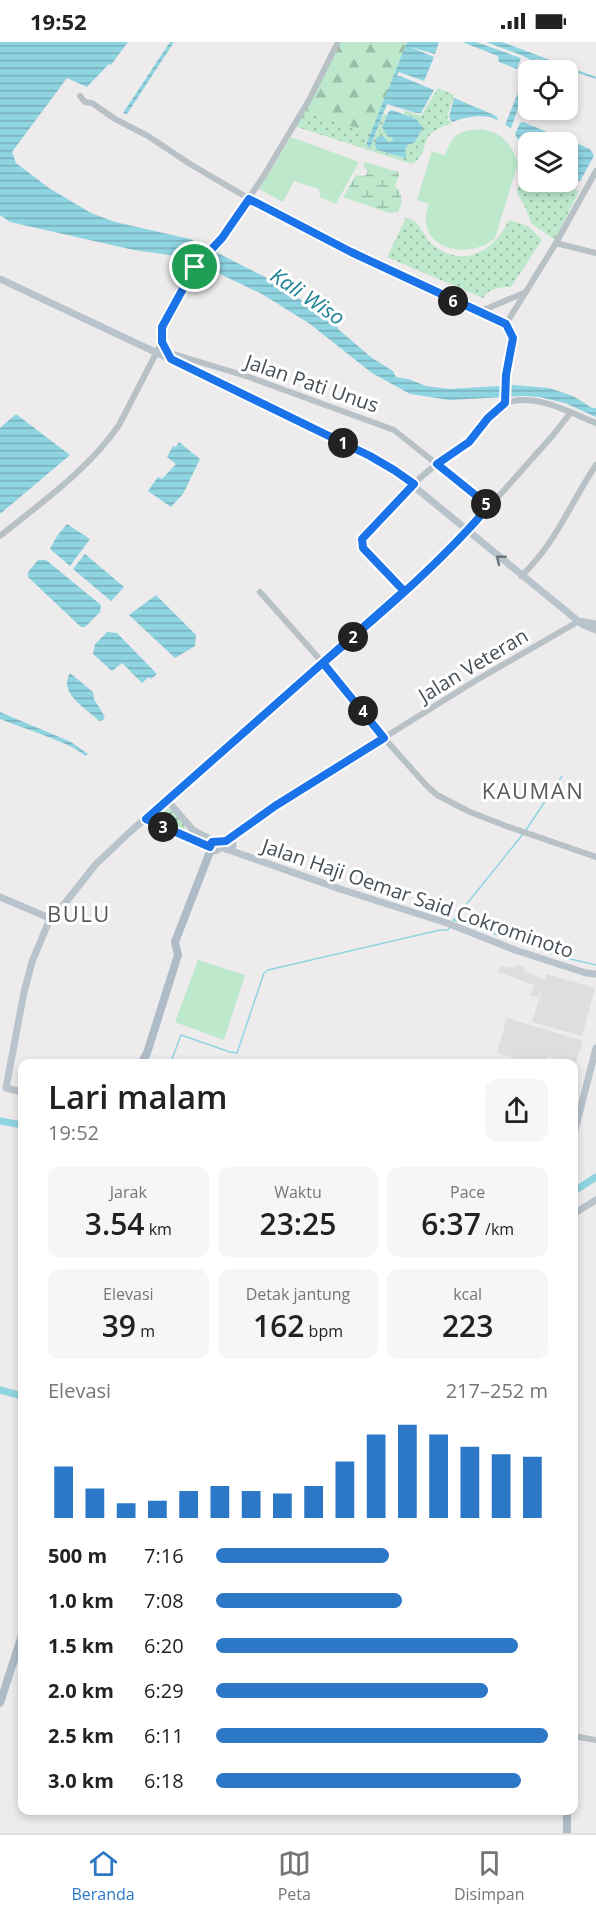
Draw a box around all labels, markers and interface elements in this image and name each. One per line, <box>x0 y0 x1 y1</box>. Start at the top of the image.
text: 19:52 <box>30 6 87 36</box>
map controls <box>518 60 578 192</box>
button: locate <box>518 60 578 120</box>
button: layers <box>518 132 578 192</box>
pin <box>169 241 220 292</box>
icon: arrive <box>178 250 211 283</box>
water label: Kali Wiso <box>265 261 351 331</box>
pin: 6 <box>438 286 468 316</box>
text: 6 <box>448 290 458 312</box>
street label: Jalan Pati Unus <box>240 347 382 418</box>
pin: 1 <box>328 428 358 458</box>
text: 1 <box>338 432 348 454</box>
pin: 5 <box>471 489 501 519</box>
text: 5 <box>481 493 491 515</box>
one-way arrow <box>496 555 507 566</box>
pin: 2 <box>338 622 368 652</box>
street label: Jalan Veteran <box>412 622 533 709</box>
text: 2 <box>348 626 358 648</box>
pin: 4 <box>348 696 378 726</box>
text: 4 <box>358 700 368 722</box>
district label: KAUMAN <box>482 775 584 805</box>
pin: 3 <box>148 812 178 842</box>
text: 3 <box>158 816 168 838</box>
street label: Jalan Haji Oemar Said Cokrominoto <box>257 831 577 964</box>
district label: BULU <box>47 898 111 928</box>
text: Lari malam <box>48 1074 228 1119</box>
button: share <box>485 1079 548 1142</box>
text: 19:52 <box>48 1119 99 1146</box>
text: Jarak <box>110 1181 147 1203</box>
text: Waktu <box>274 1181 322 1203</box>
text: Pace <box>450 1181 485 1203</box>
text: 3.54 <box>85 1203 144 1244</box>
text: 23:25 <box>260 1203 336 1244</box>
text: 6:37 <box>421 1203 481 1244</box>
text: km <box>144 1218 172 1240</box>
text: /km <box>481 1218 514 1240</box>
text: Elevasi <box>103 1283 154 1305</box>
text: Detak jantung <box>246 1283 350 1305</box>
text: kcal <box>453 1283 482 1305</box>
text: 39 <box>102 1305 136 1346</box>
text: 162 <box>253 1305 304 1346</box>
text: 223 <box>442 1305 493 1346</box>
text: m <box>136 1320 155 1342</box>
text: bpm <box>304 1320 343 1342</box>
text: Elevasi <box>48 1377 111 1404</box>
text: 217–252 m <box>446 1377 548 1404</box>
text: 500 m <box>48 1542 107 1569</box>
text: 7:16 <box>144 1542 184 1569</box>
text: 1.0 km <box>48 1587 114 1614</box>
text: 7:08 <box>144 1587 184 1614</box>
text: 1.5 km <box>48 1632 114 1659</box>
text: 6:20 <box>144 1632 184 1659</box>
text: 2.0 km <box>48 1677 114 1704</box>
text: 6:29 <box>144 1677 184 1704</box>
text: 2.5 km <box>48 1722 114 1749</box>
text: 6:11 <box>144 1722 184 1749</box>
text: 3.0 km <box>48 1767 114 1794</box>
text: 6:18 <box>144 1767 184 1794</box>
tab: Beranda <box>71 1847 135 1905</box>
tab: Peta <box>278 1847 311 1905</box>
tab: Disimpan <box>454 1847 525 1905</box>

